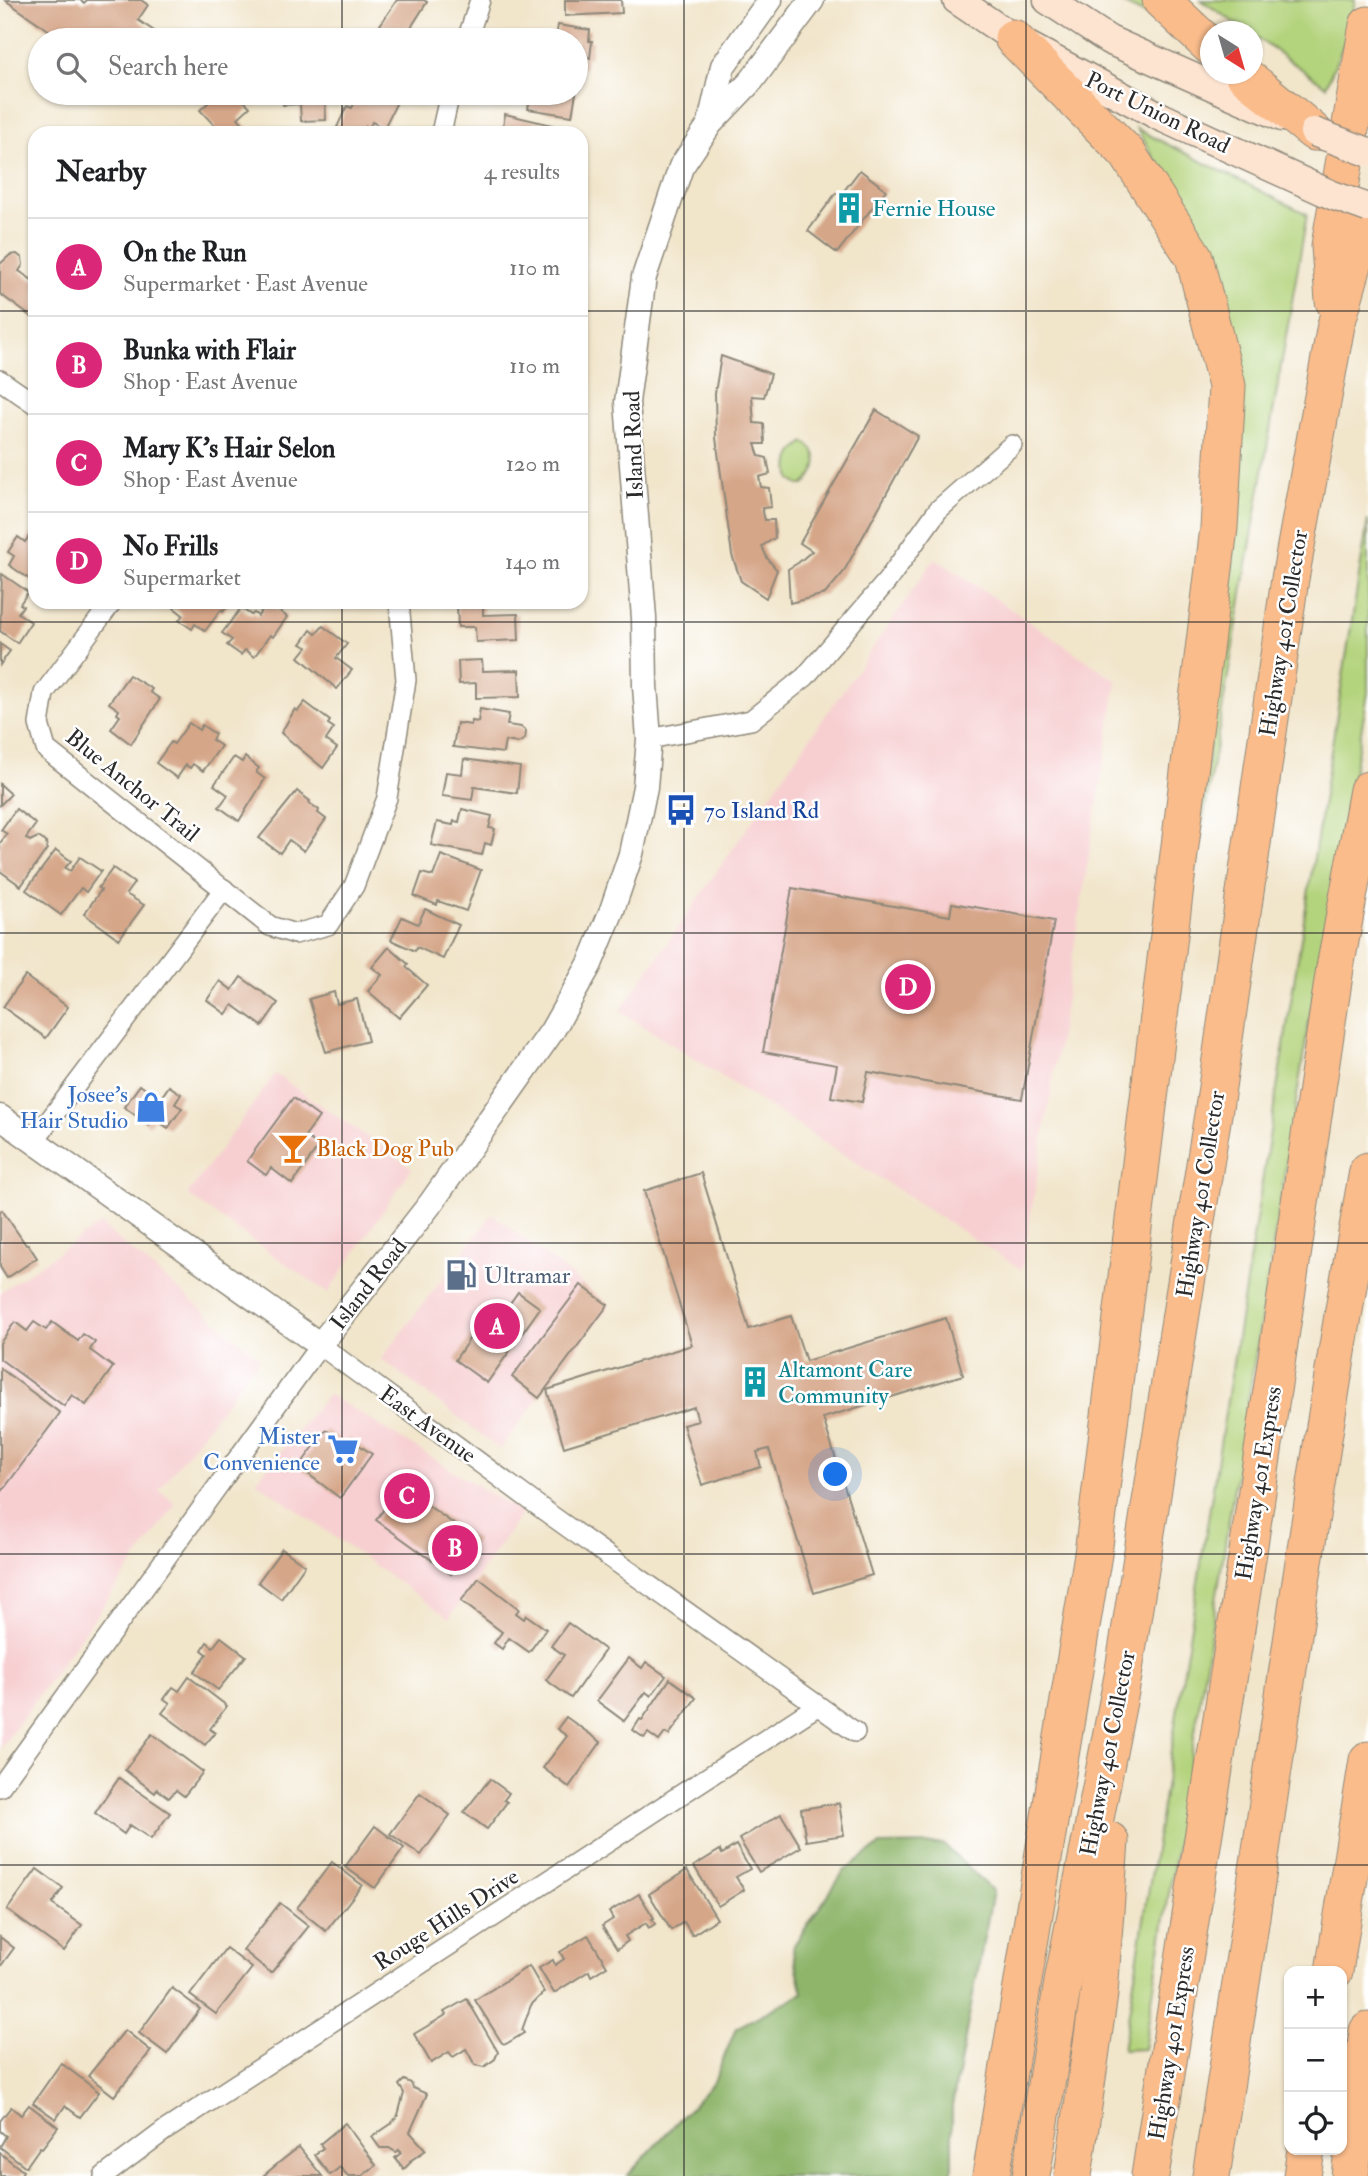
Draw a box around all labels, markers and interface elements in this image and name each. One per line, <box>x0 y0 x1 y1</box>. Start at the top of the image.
north arrow <box>1200 21 1263 84</box>
search box <box>28 28 588 105</box>
icon: search <box>52 48 90 86</box>
text: Search here <box>108 51 228 83</box>
street label: Port Union Road <box>1081 65 1235 160</box>
text: Nearby <box>56 153 146 190</box>
text: 4 results <box>484 157 560 186</box>
building icon: Fernie House <box>832 191 866 225</box>
place label: Fernie House <box>872 194 996 223</box>
text: On the Run <box>123 237 247 269</box>
text: A <box>72 253 86 282</box>
text: 110 m <box>509 253 560 282</box>
text: Supermarket · East Avenue <box>123 269 368 298</box>
text: Bunka with Flair <box>123 335 296 367</box>
text: B <box>71 351 87 380</box>
text: 110 m <box>509 351 560 380</box>
text: Shop · East Avenue <box>123 367 298 396</box>
street label: Island Road <box>617 390 650 500</box>
text: Mary K's Hair Selon <box>123 433 335 465</box>
text: C <box>71 449 87 478</box>
text: 120 m <box>506 449 560 478</box>
text: Shop · East Avenue <box>123 465 298 494</box>
street label: Highway 401 Collector <box>1253 527 1314 739</box>
text: No Frills <box>123 531 218 563</box>
text: D <box>70 547 88 576</box>
text: 140 m <box>505 547 560 576</box>
text: Supermarket <box>123 563 241 592</box>
street label: Blue Anchor Trail <box>60 723 206 848</box>
bus stop icon: 70 Island Rd <box>664 793 698 827</box>
place label: 70 Island Rd <box>704 796 819 825</box>
pin: D <box>885 961 931 1013</box>
place label: Josee's Hair Studio <box>20 1080 128 1135</box>
street label: Highway 401 Collector <box>1170 1088 1231 1300</box>
shop icon: Josee's Hair Studio <box>134 1090 168 1124</box>
bar icon: Black Dog Pub <box>276 1131 310 1165</box>
place label: Black Dog Pub <box>316 1134 454 1163</box>
street label: Island Road <box>324 1233 413 1336</box>
fuel station icon: Ultramar <box>444 1258 478 1292</box>
place label: Ultramar <box>484 1261 571 1290</box>
pin: A <box>474 1300 520 1352</box>
place label: Altamont Care Community <box>777 1355 913 1410</box>
building icon: Altamont Care Community <box>738 1365 772 1399</box>
street label: East Avenue <box>374 1380 482 1470</box>
street label: Highway 401 Express <box>1229 1384 1289 1582</box>
place label: Mister Convenience <box>203 1422 320 1477</box>
supermarket icon: Mister Convenience <box>326 1432 360 1466</box>
your location <box>818 1457 852 1491</box>
pin: C <box>384 1470 430 1522</box>
pin: B <box>432 1522 478 1574</box>
street label: Highway 401 Collector <box>1073 1647 1142 1858</box>
street label: Rouge Hills Drive <box>368 1862 525 1977</box>
street label: Highway 401 Express <box>1142 1944 1202 2142</box>
map controls <box>1284 1966 1347 2155</box>
button: + <box>1284 1966 1347 2029</box>
button: − <box>1284 2029 1347 2092</box>
button: locate <box>1284 2092 1347 2155</box>

